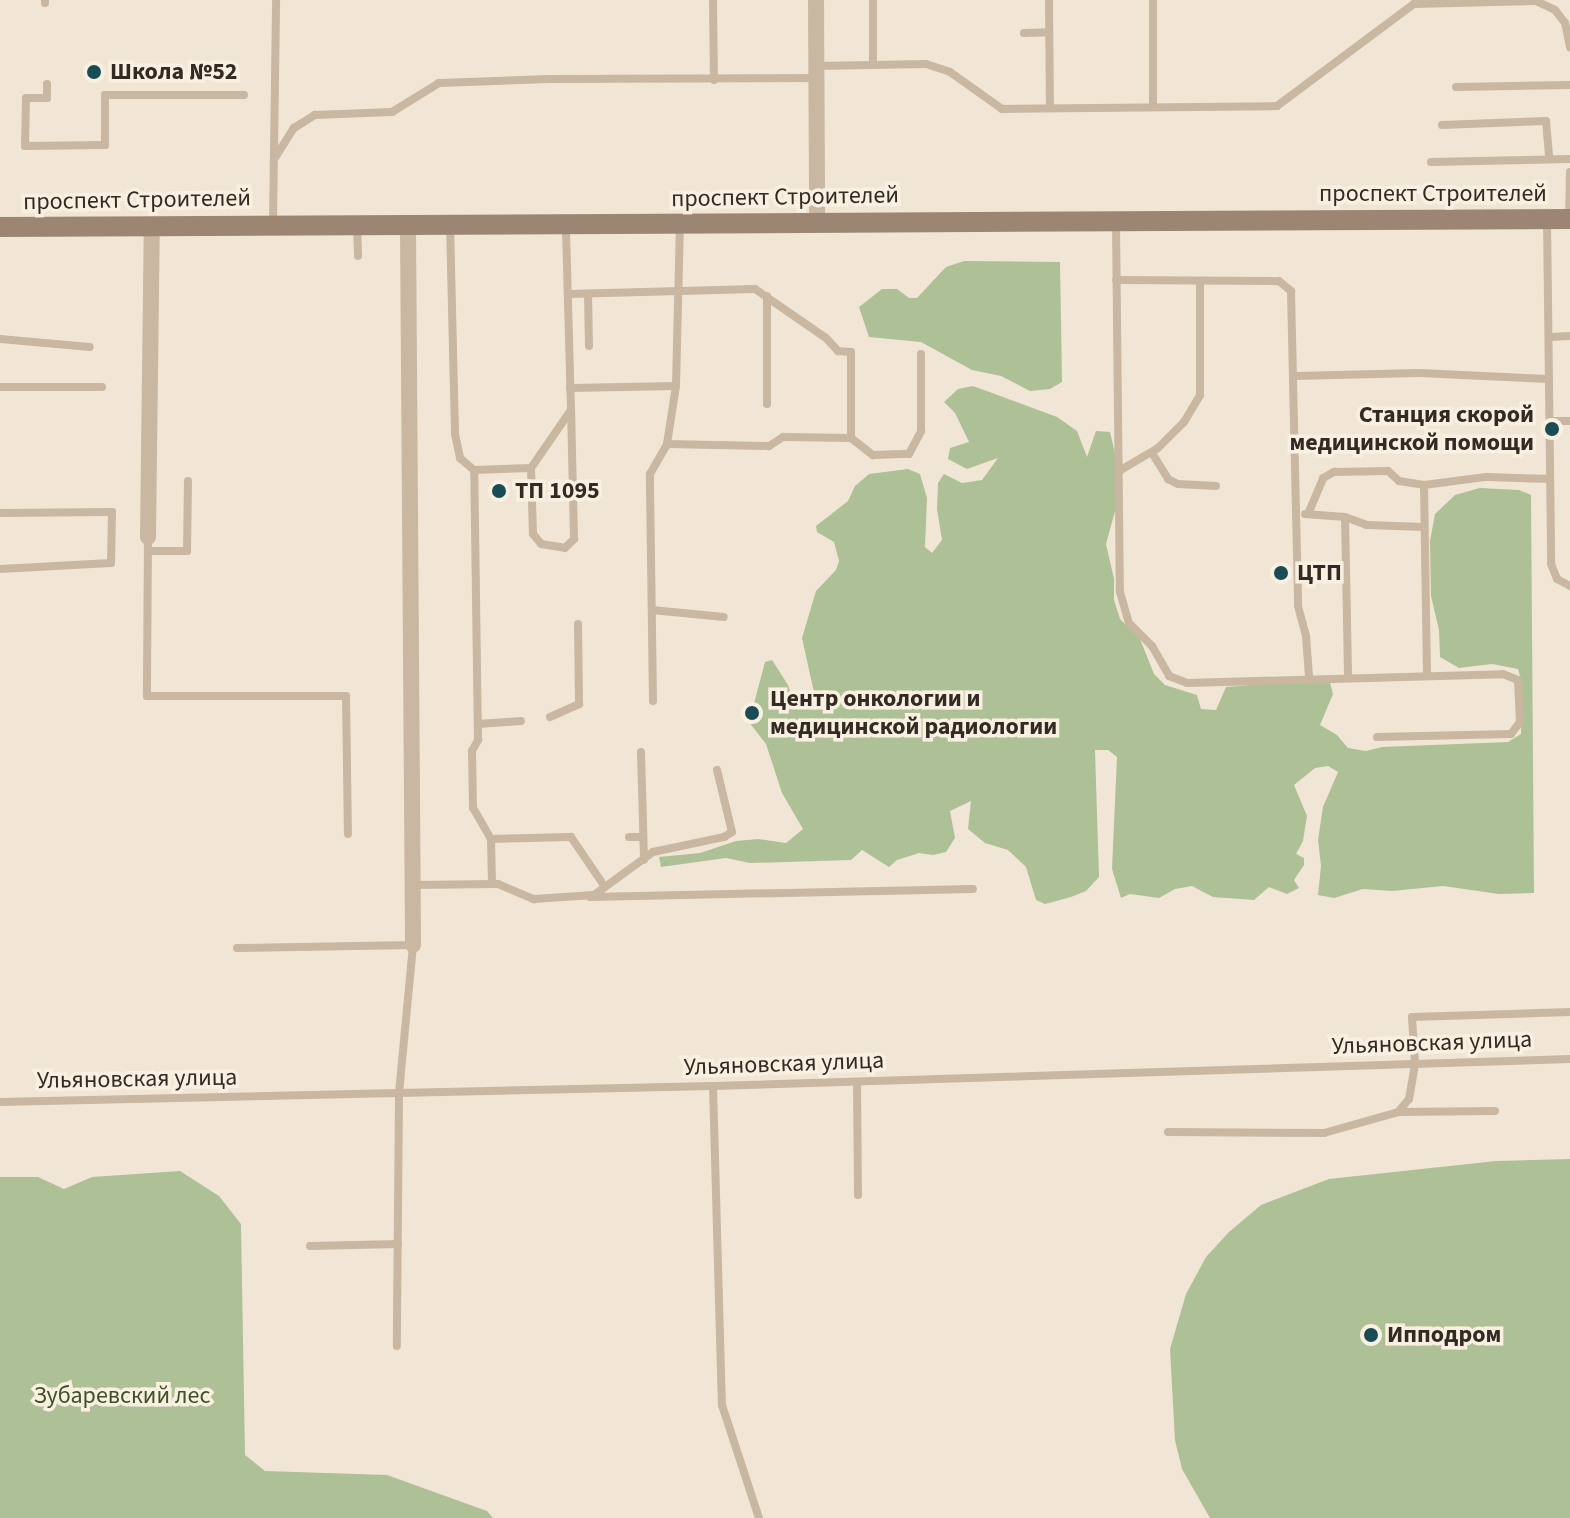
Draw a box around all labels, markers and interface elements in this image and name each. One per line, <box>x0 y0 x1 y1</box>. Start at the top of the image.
place label: Школа №52 <box>110 58 238 86</box>
marker: Школа №52 <box>85 63 103 81</box>
street label: проспект Строителей <box>1319 180 1547 208</box>
street label: проспект Строителей <box>671 181 899 213</box>
street label: проспект Строителей <box>23 184 251 216</box>
place label: Станция скорой медицинской помощи <box>1289 401 1534 457</box>
marker: Станция скорой медицинской помощи <box>1541 418 1563 440</box>
place label: ТП 1095 <box>515 477 600 505</box>
marker: ТП 1095 <box>490 482 508 500</box>
place label: ЦТП <box>1297 559 1342 587</box>
marker: ЦТП <box>1272 564 1290 582</box>
place label: Центр онкологии и медицинской радиологии <box>770 685 1057 741</box>
marker: Центр онкологии и медицинской радиологии <box>741 702 763 724</box>
street label: Ульяновская улица <box>1331 1025 1533 1061</box>
street label: Ульяновская улица <box>683 1046 885 1082</box>
street label: Ульяновская улица <box>37 1063 237 1095</box>
place label: Ипподром <box>1387 1321 1501 1349</box>
marker: Ипподром <box>1362 1326 1380 1344</box>
park label: Зубаревский лес <box>34 1382 210 1410</box>

